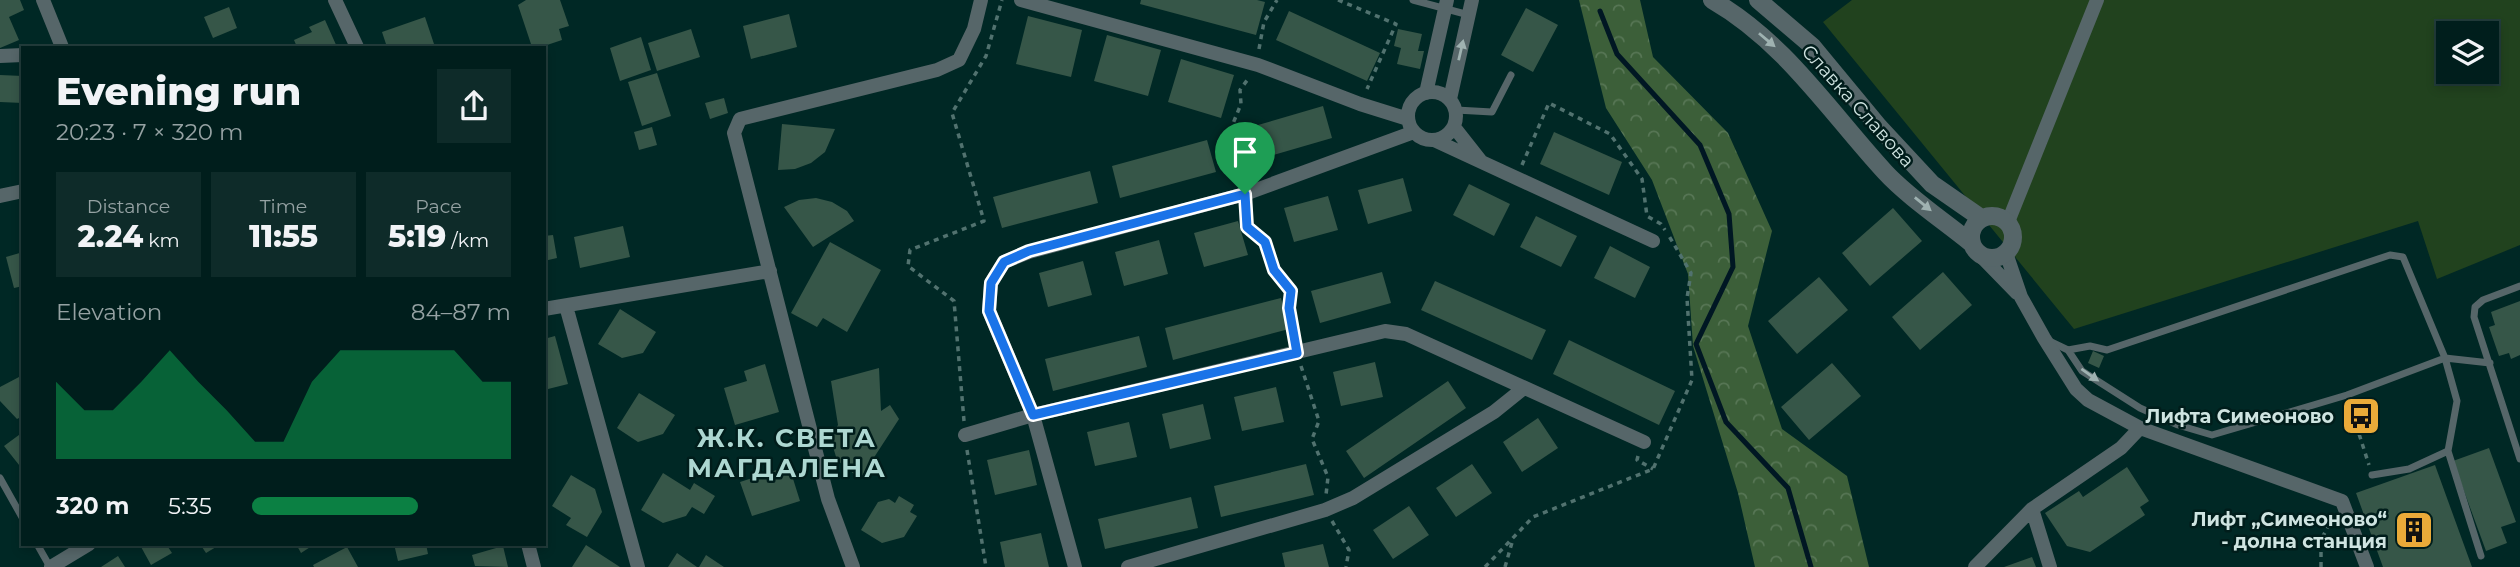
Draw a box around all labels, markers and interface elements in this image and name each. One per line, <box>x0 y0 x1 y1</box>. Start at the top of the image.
map controls <box>2436 21 2499 84</box>
button: layers <box>2436 21 2499 84</box>
one-way arrow <box>1757 33 1775 48</box>
one-way arrow <box>1456 39 1467 61</box>
street label: Славка Славова <box>1797 40 1919 172</box>
text: Evening run <box>56 68 301 115</box>
button: share <box>437 69 511 143</box>
text: 20:23 · 7 × 320 m <box>56 118 243 146</box>
pin <box>1215 122 1275 194</box>
icon: arrive <box>1226 133 1264 171</box>
text: Distance <box>87 195 170 218</box>
text: Time <box>260 195 307 218</box>
text: Pace <box>415 195 462 218</box>
one-way arrow <box>1915 196 1932 211</box>
text: 2.24 <box>77 218 143 255</box>
text: 11:55 <box>249 218 318 255</box>
text: 5:19 <box>388 218 446 255</box>
text: km <box>143 229 180 252</box>
text: /km <box>446 229 489 252</box>
text: Elevation <box>56 298 162 326</box>
text: 84–87 m <box>411 298 511 326</box>
one-way arrow <box>2081 368 2099 382</box>
bus stop icon: Лифта Симеоново <box>2340 395 2382 437</box>
place label: Лифта Симеоново <box>2145 405 2334 428</box>
district label: Ж.К. СВЕТА МАГДАЛЕНА <box>687 422 887 484</box>
text: 320 m <box>56 492 129 520</box>
text: 5:35 <box>168 492 212 520</box>
place label: Лифт „Симеоново“ - долна станция <box>2191 508 2387 553</box>
building icon: Лифт „Симеоново“ - долна станция <box>2393 509 2435 551</box>

